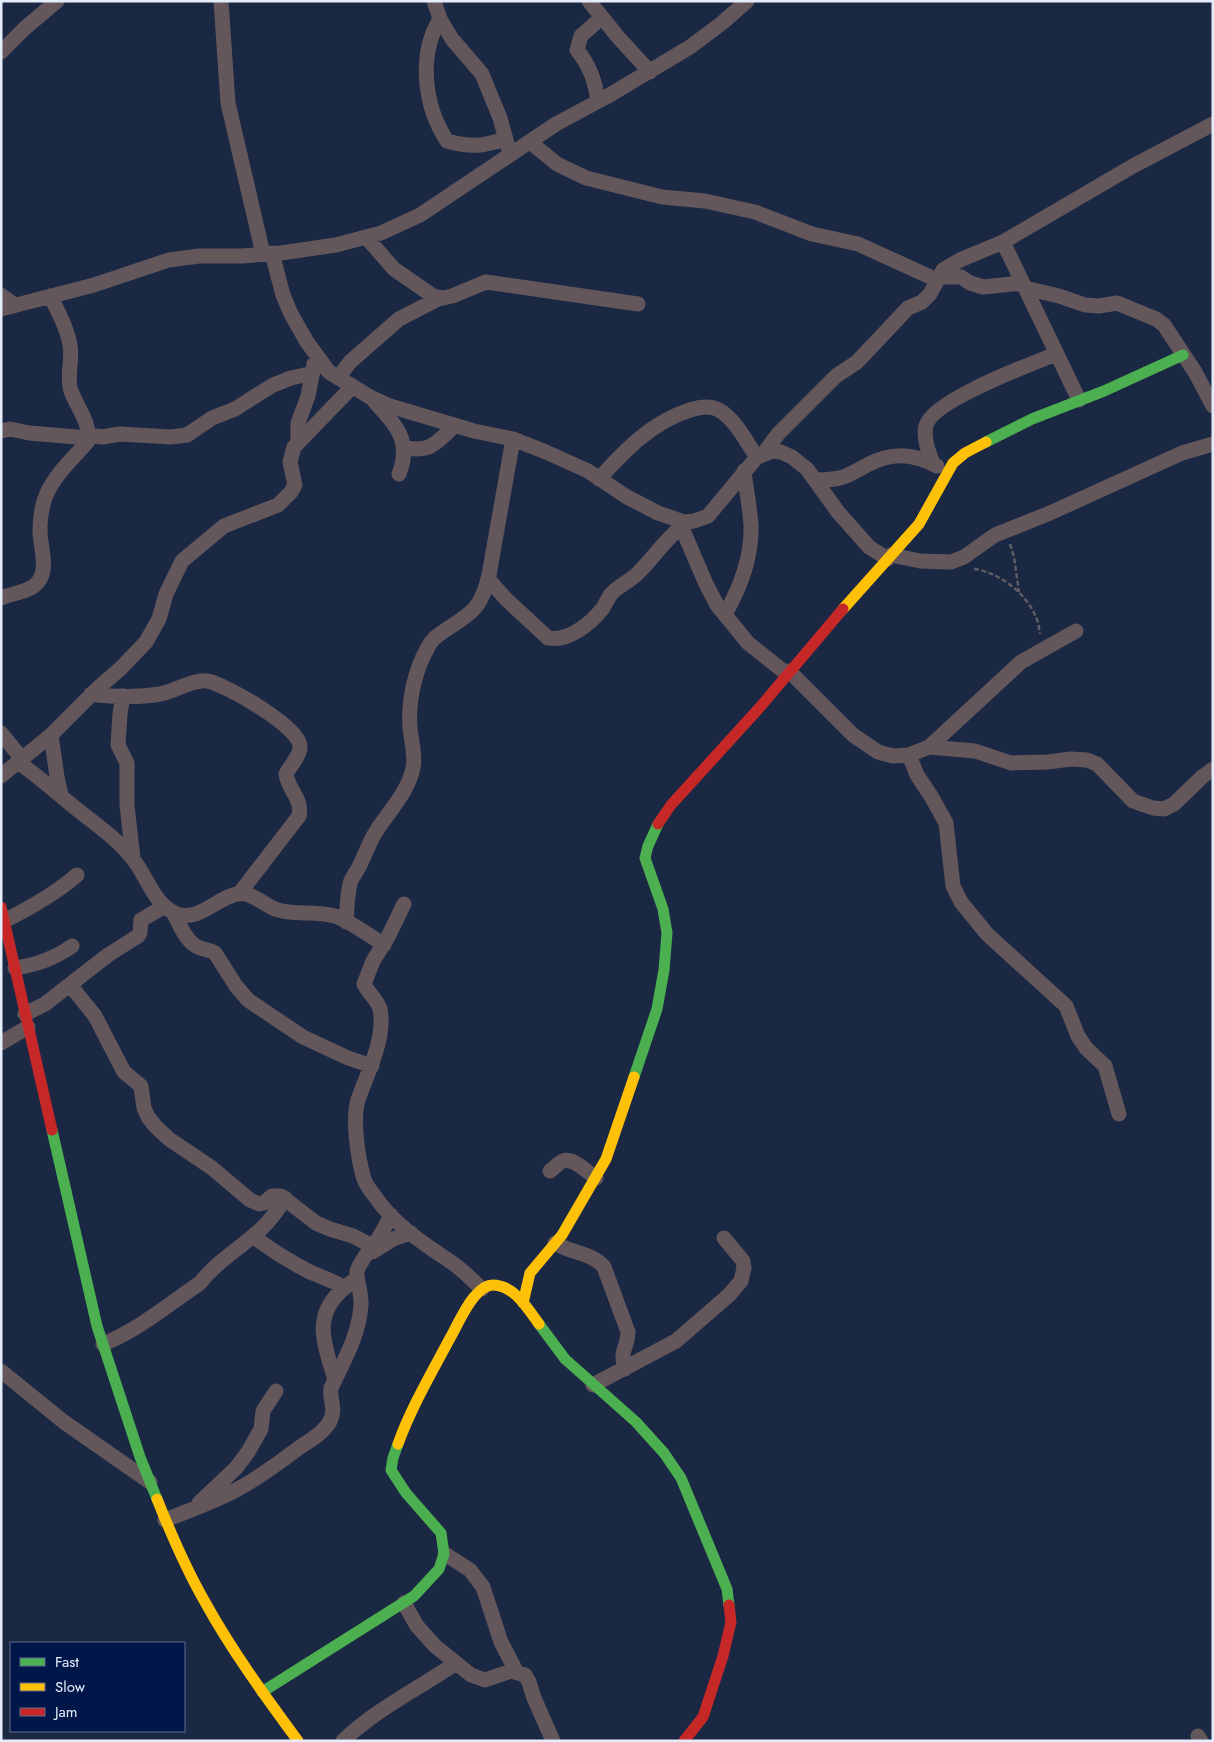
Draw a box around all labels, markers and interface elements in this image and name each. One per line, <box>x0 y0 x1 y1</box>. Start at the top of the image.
legend <box>10 1642 185 1732</box>
text: Fast <box>55 1651 79 1673</box>
text: Slow <box>55 1676 86 1698</box>
text: Jam <box>53 1701 78 1723</box>

